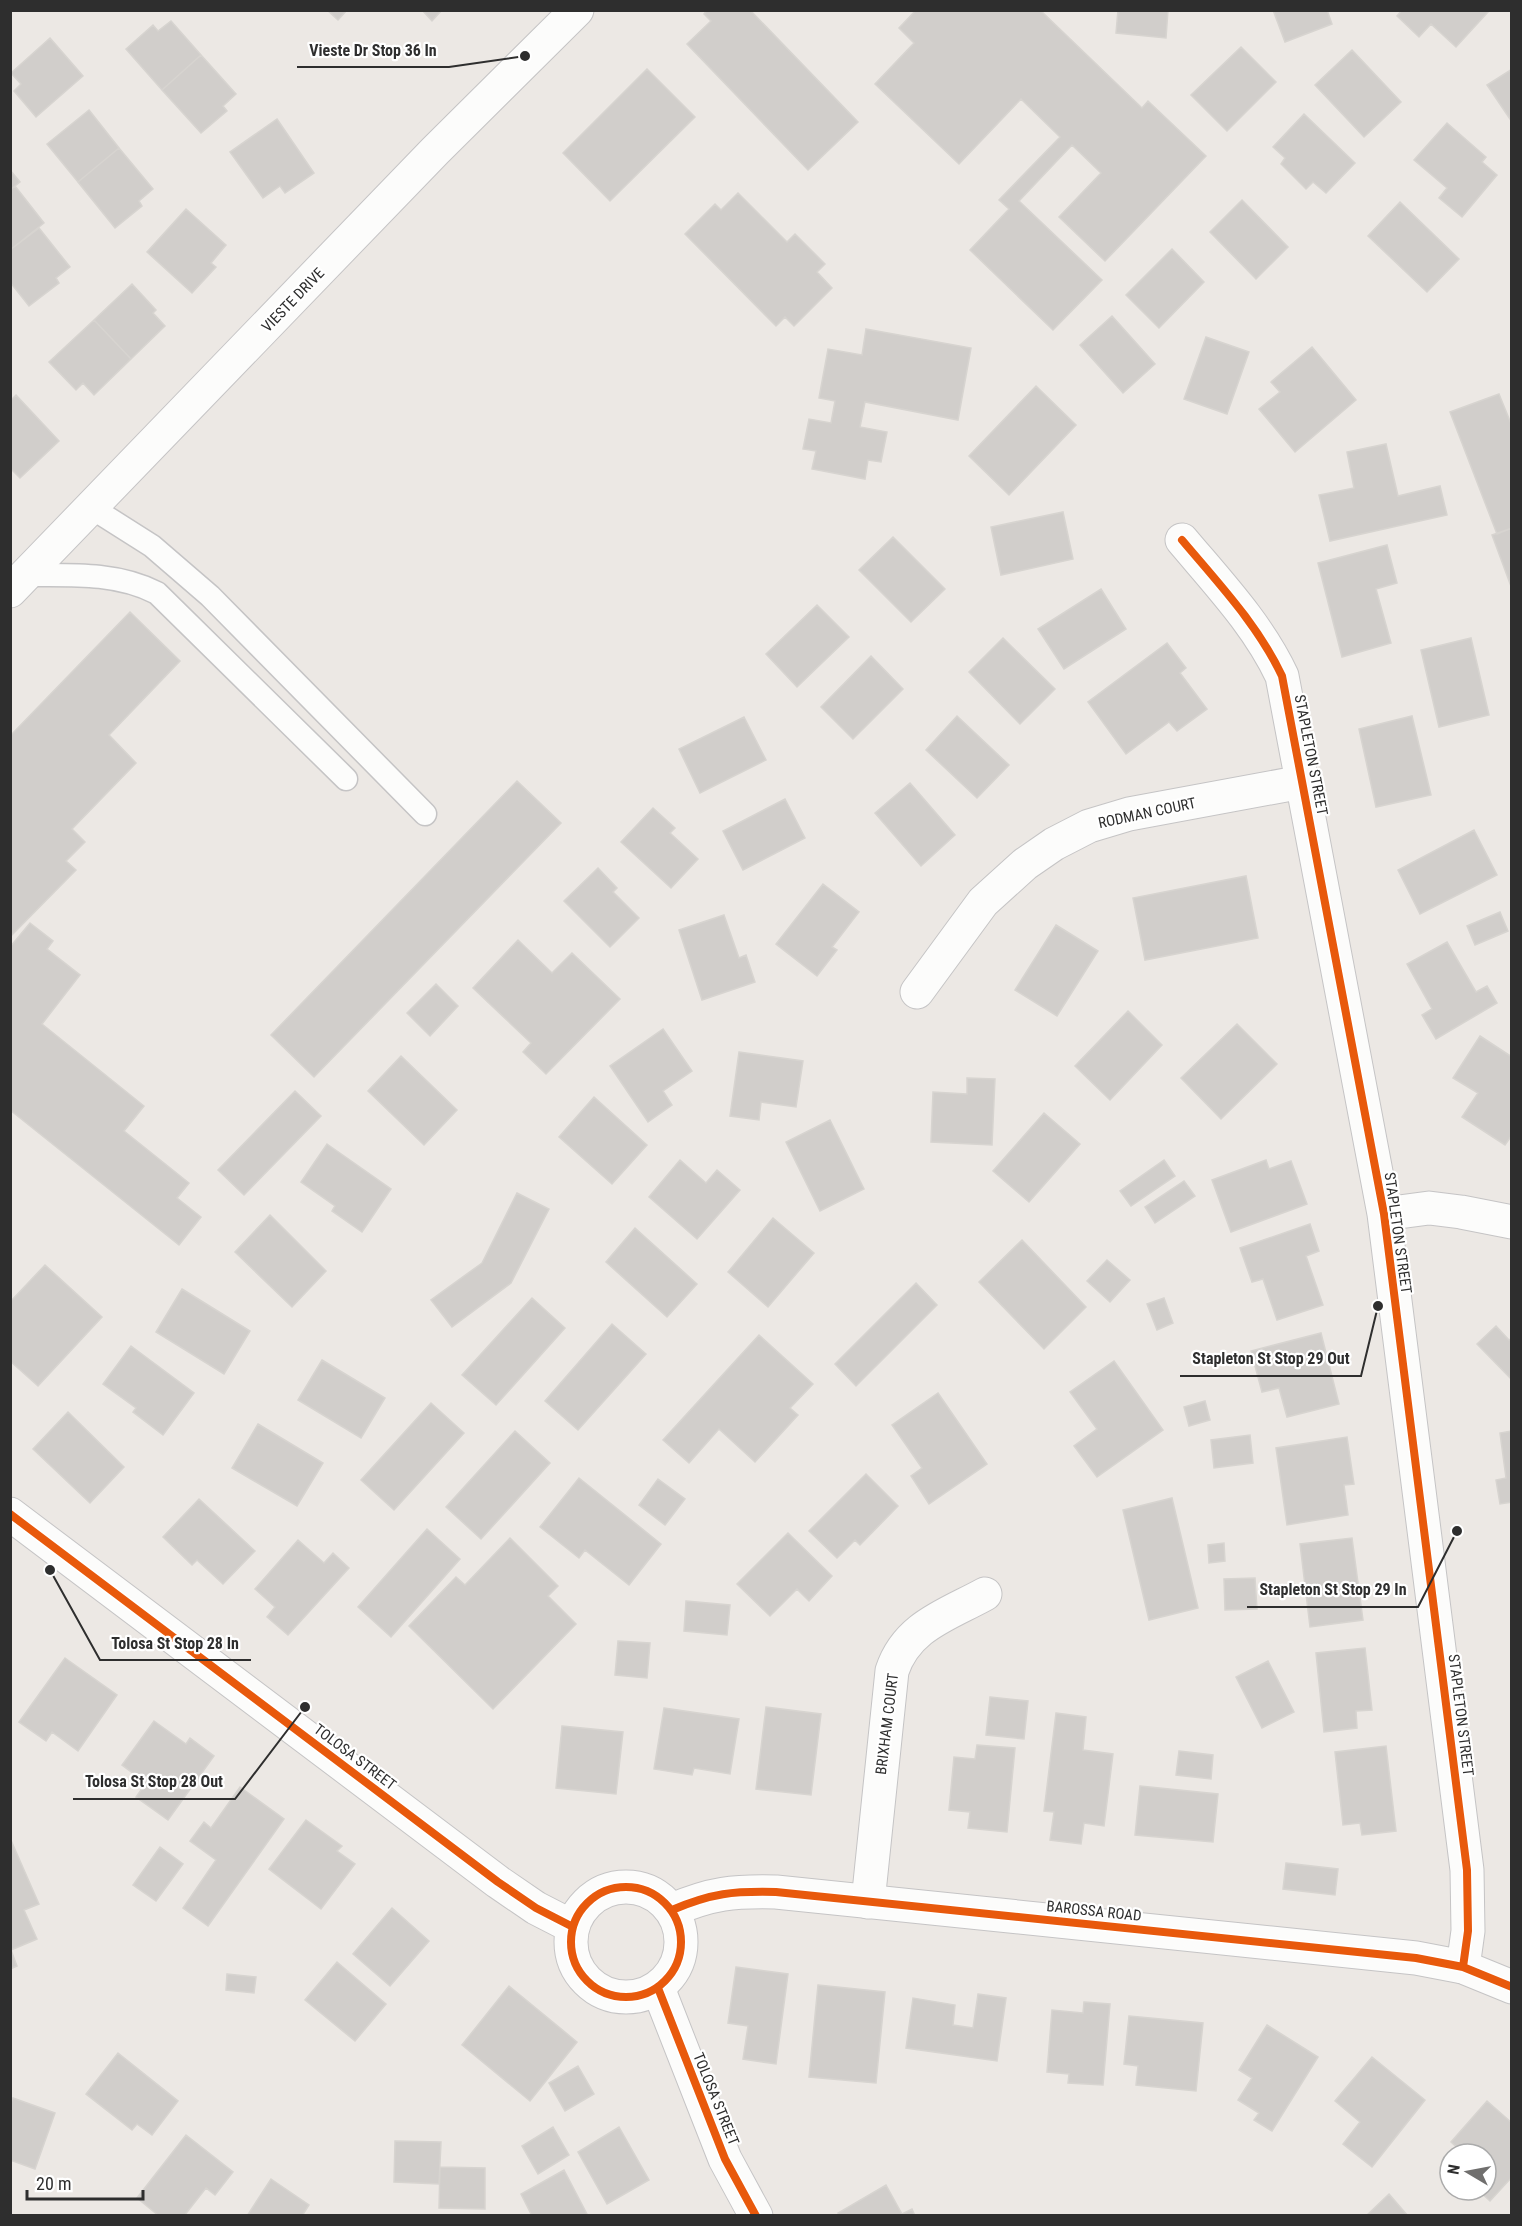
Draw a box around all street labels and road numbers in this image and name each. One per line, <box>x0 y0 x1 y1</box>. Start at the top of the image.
street label: VIESTE DRIVE <box>258 264 328 336</box>
street label: STAPLETON STREET <box>1290 693 1332 817</box>
street label: RODMAN COURT <box>1096 794 1198 832</box>
street label: STAPLETON STREET <box>1381 1171 1415 1295</box>
street label: STAPLETON STREET <box>1445 1653 1477 1777</box>
street label: BRIXHAM COURT <box>872 1672 902 1776</box>
street label: TOLOSA STREET <box>310 1720 400 1794</box>
street label: BAROSSA ROAD <box>1046 1897 1142 1925</box>
street label: TOLOSA STREET <box>689 2050 743 2148</box>

